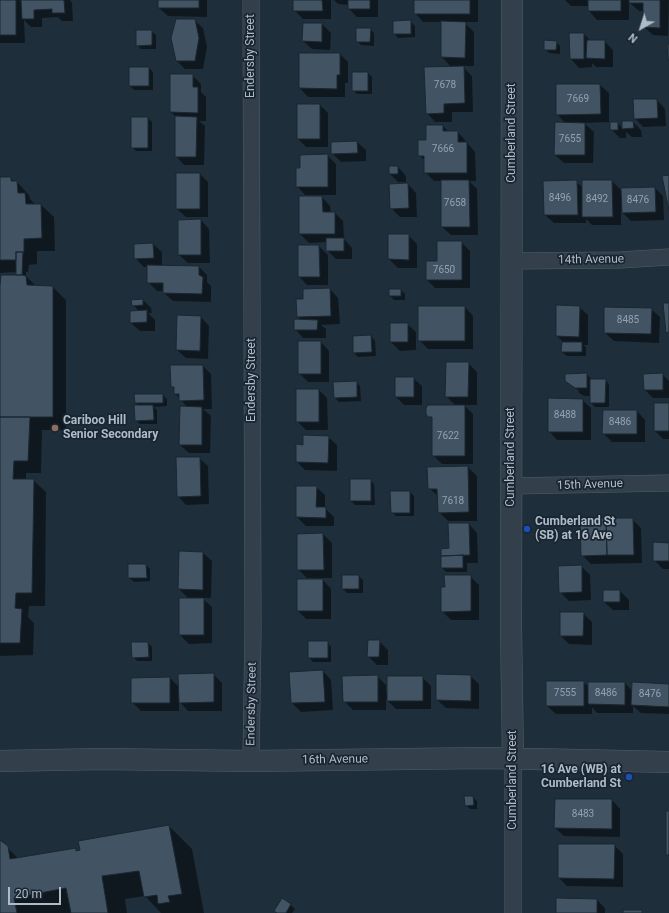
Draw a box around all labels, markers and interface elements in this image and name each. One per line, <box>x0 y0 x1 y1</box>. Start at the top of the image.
north arrow <box>621 8 661 48</box>
street label: Endersby Street <box>244 14 258 98</box>
text: N <box>626 30 640 45</box>
house number: 7678 <box>434 79 456 91</box>
street label: Cumberland Street <box>505 83 519 183</box>
house number: 7669 <box>567 93 589 105</box>
house number: 7655 <box>559 133 581 145</box>
house number: 7666 <box>432 143 454 155</box>
house number: 8496 <box>549 192 571 204</box>
house number: 8492 <box>586 193 608 205</box>
house number: 8476 <box>627 194 649 206</box>
house number: 7658 <box>444 197 466 209</box>
street label: 14th Avenue <box>558 252 624 268</box>
house number: 7650 <box>433 264 455 276</box>
house number: 8485 <box>617 314 639 326</box>
street label: Endersby Street <box>245 338 259 422</box>
street label: Cumberland Street <box>504 407 518 507</box>
house number: 8488 <box>554 409 576 421</box>
place label: Cariboo Hill Senior Secondary <box>63 414 158 442</box>
house number: 8486 <box>609 416 631 428</box>
marker: Cariboo Hill Senior Secondary <box>50 423 60 433</box>
house number: 7622 <box>437 430 459 442</box>
street label: 15th Avenue <box>557 477 623 493</box>
house number: 7618 <box>442 495 464 507</box>
place label: Cumberland St (SB) at 16 Ave <box>535 515 615 543</box>
marker: Cumberland St (SB) at 16 Ave <box>522 524 532 534</box>
street label: Endersby Street <box>244 662 260 746</box>
house number: 7555 <box>554 687 576 699</box>
house number: 8486 <box>595 687 617 699</box>
house number: 8476 <box>639 688 661 700</box>
street label: Cumberland Street <box>506 730 520 830</box>
street label: 16th Avenue <box>302 752 368 768</box>
place label: 16 Ave (WB) at Cumberland St <box>541 763 621 791</box>
marker: 16 Ave (WB) at Cumberland St <box>624 772 634 782</box>
house number: 8483 <box>572 808 594 820</box>
scale bar <box>10 879 63 905</box>
text: 20 m <box>15 887 42 901</box>

